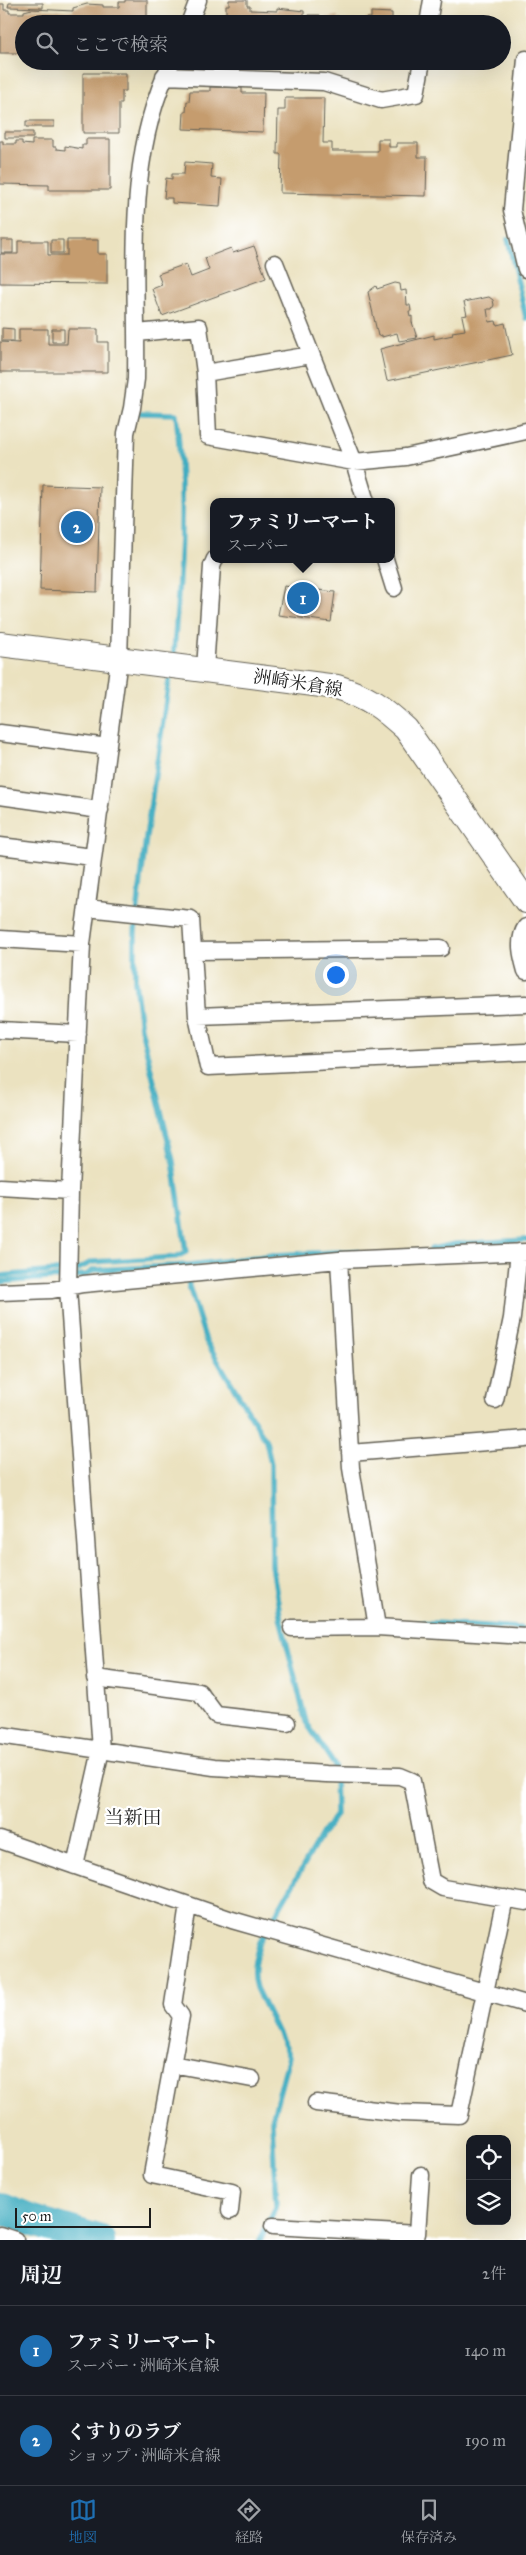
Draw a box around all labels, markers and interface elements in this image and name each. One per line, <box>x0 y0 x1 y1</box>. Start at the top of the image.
search box <box>15 15 511 70</box>
icon: search <box>33 29 61 57</box>
text: ここで検索 <box>73 33 168 56</box>
popup <box>210 498 395 563</box>
pin: 2 <box>61 508 93 546</box>
text: ファミリーマート <box>227 510 378 533</box>
text: スーパー <box>227 536 289 555</box>
pin: 1 <box>287 579 319 617</box>
street label: 洲崎米倉線 <box>252 665 344 701</box>
your location <box>323 962 349 988</box>
district label: 当新田 <box>104 1806 162 1829</box>
map controls <box>466 2135 511 2225</box>
button: locate <box>466 2135 511 2180</box>
button: layers <box>466 2180 511 2225</box>
scale bar <box>15 2205 151 2228</box>
text: 50 m <box>22 2208 51 2225</box>
text: 周辺 <box>20 2262 62 2288</box>
text: 2件 <box>482 2264 506 2283</box>
text: ファミリーマート <box>67 2330 219 2353</box>
text: 1 <box>33 2341 39 2360</box>
text: 140 m <box>465 2341 506 2360</box>
text: スーパー · 洲崎米倉線 <box>67 2356 220 2375</box>
text: くすりのラブ <box>67 2420 181 2443</box>
text: 2 <box>32 2431 40 2450</box>
text: 190 m <box>465 2431 506 2450</box>
text: ショップ · 洲崎米倉線 <box>67 2446 221 2465</box>
tab: 地図 <box>69 2496 97 2546</box>
tab: 経路 <box>235 2496 263 2546</box>
tab: 保存済み <box>401 2496 457 2546</box>

